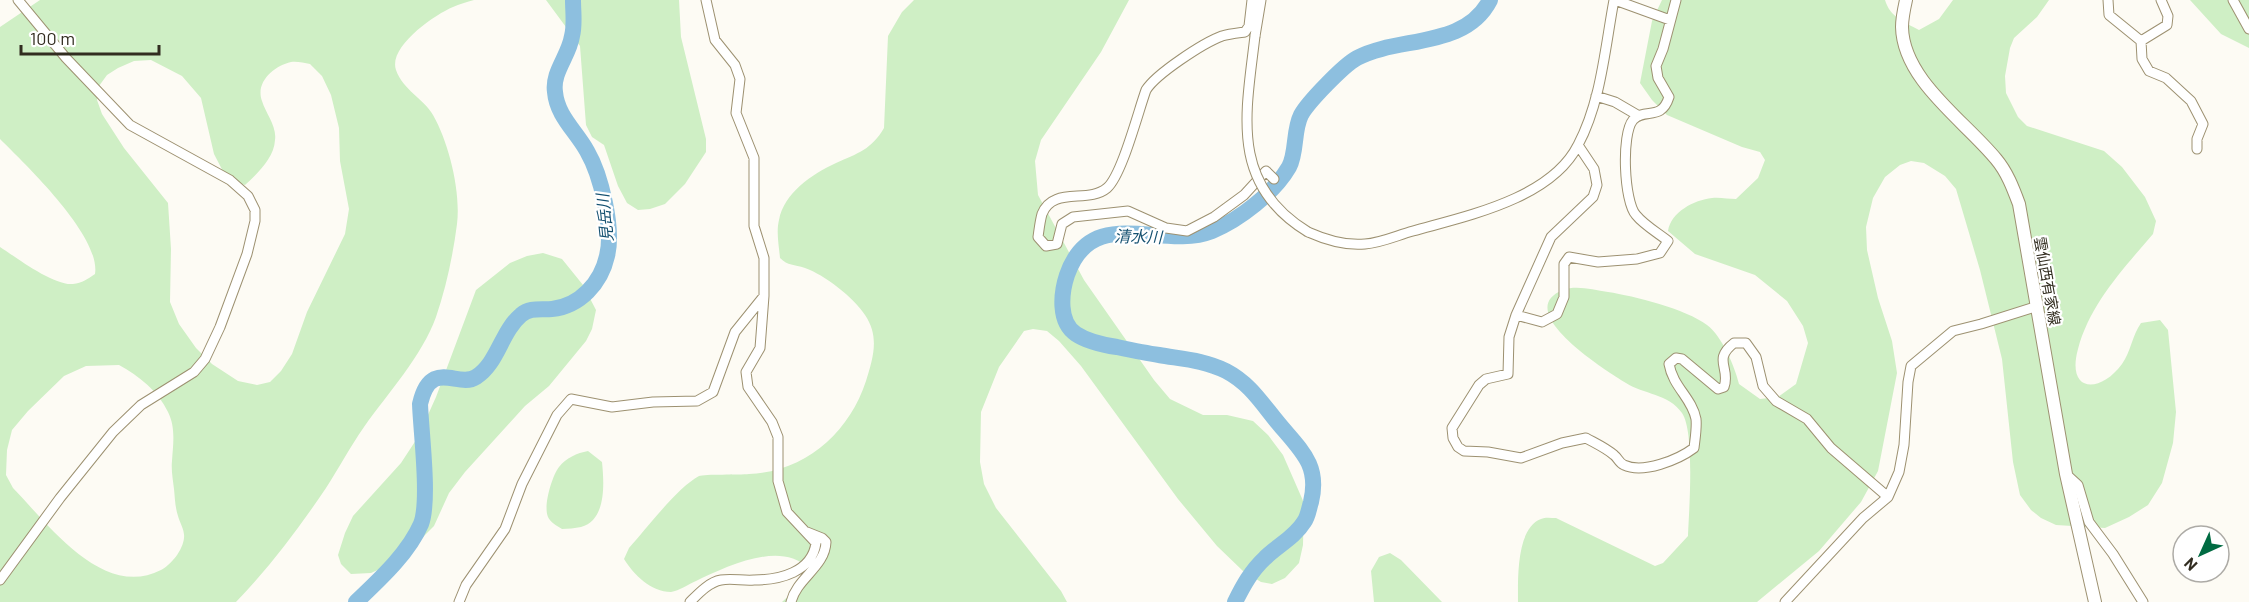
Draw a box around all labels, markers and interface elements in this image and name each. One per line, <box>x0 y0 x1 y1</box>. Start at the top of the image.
scale bar <box>21 18 159 56</box>
text: 100 m <box>30 27 75 49</box>
water label: 見岳川 <box>592 191 616 243</box>
water label: 清水川 <box>1114 226 1164 246</box>
street label: 雲仙西有家線 <box>2031 235 2065 327</box>
north arrow <box>2171 524 2231 584</box>
text: N <box>2180 554 2201 575</box>

